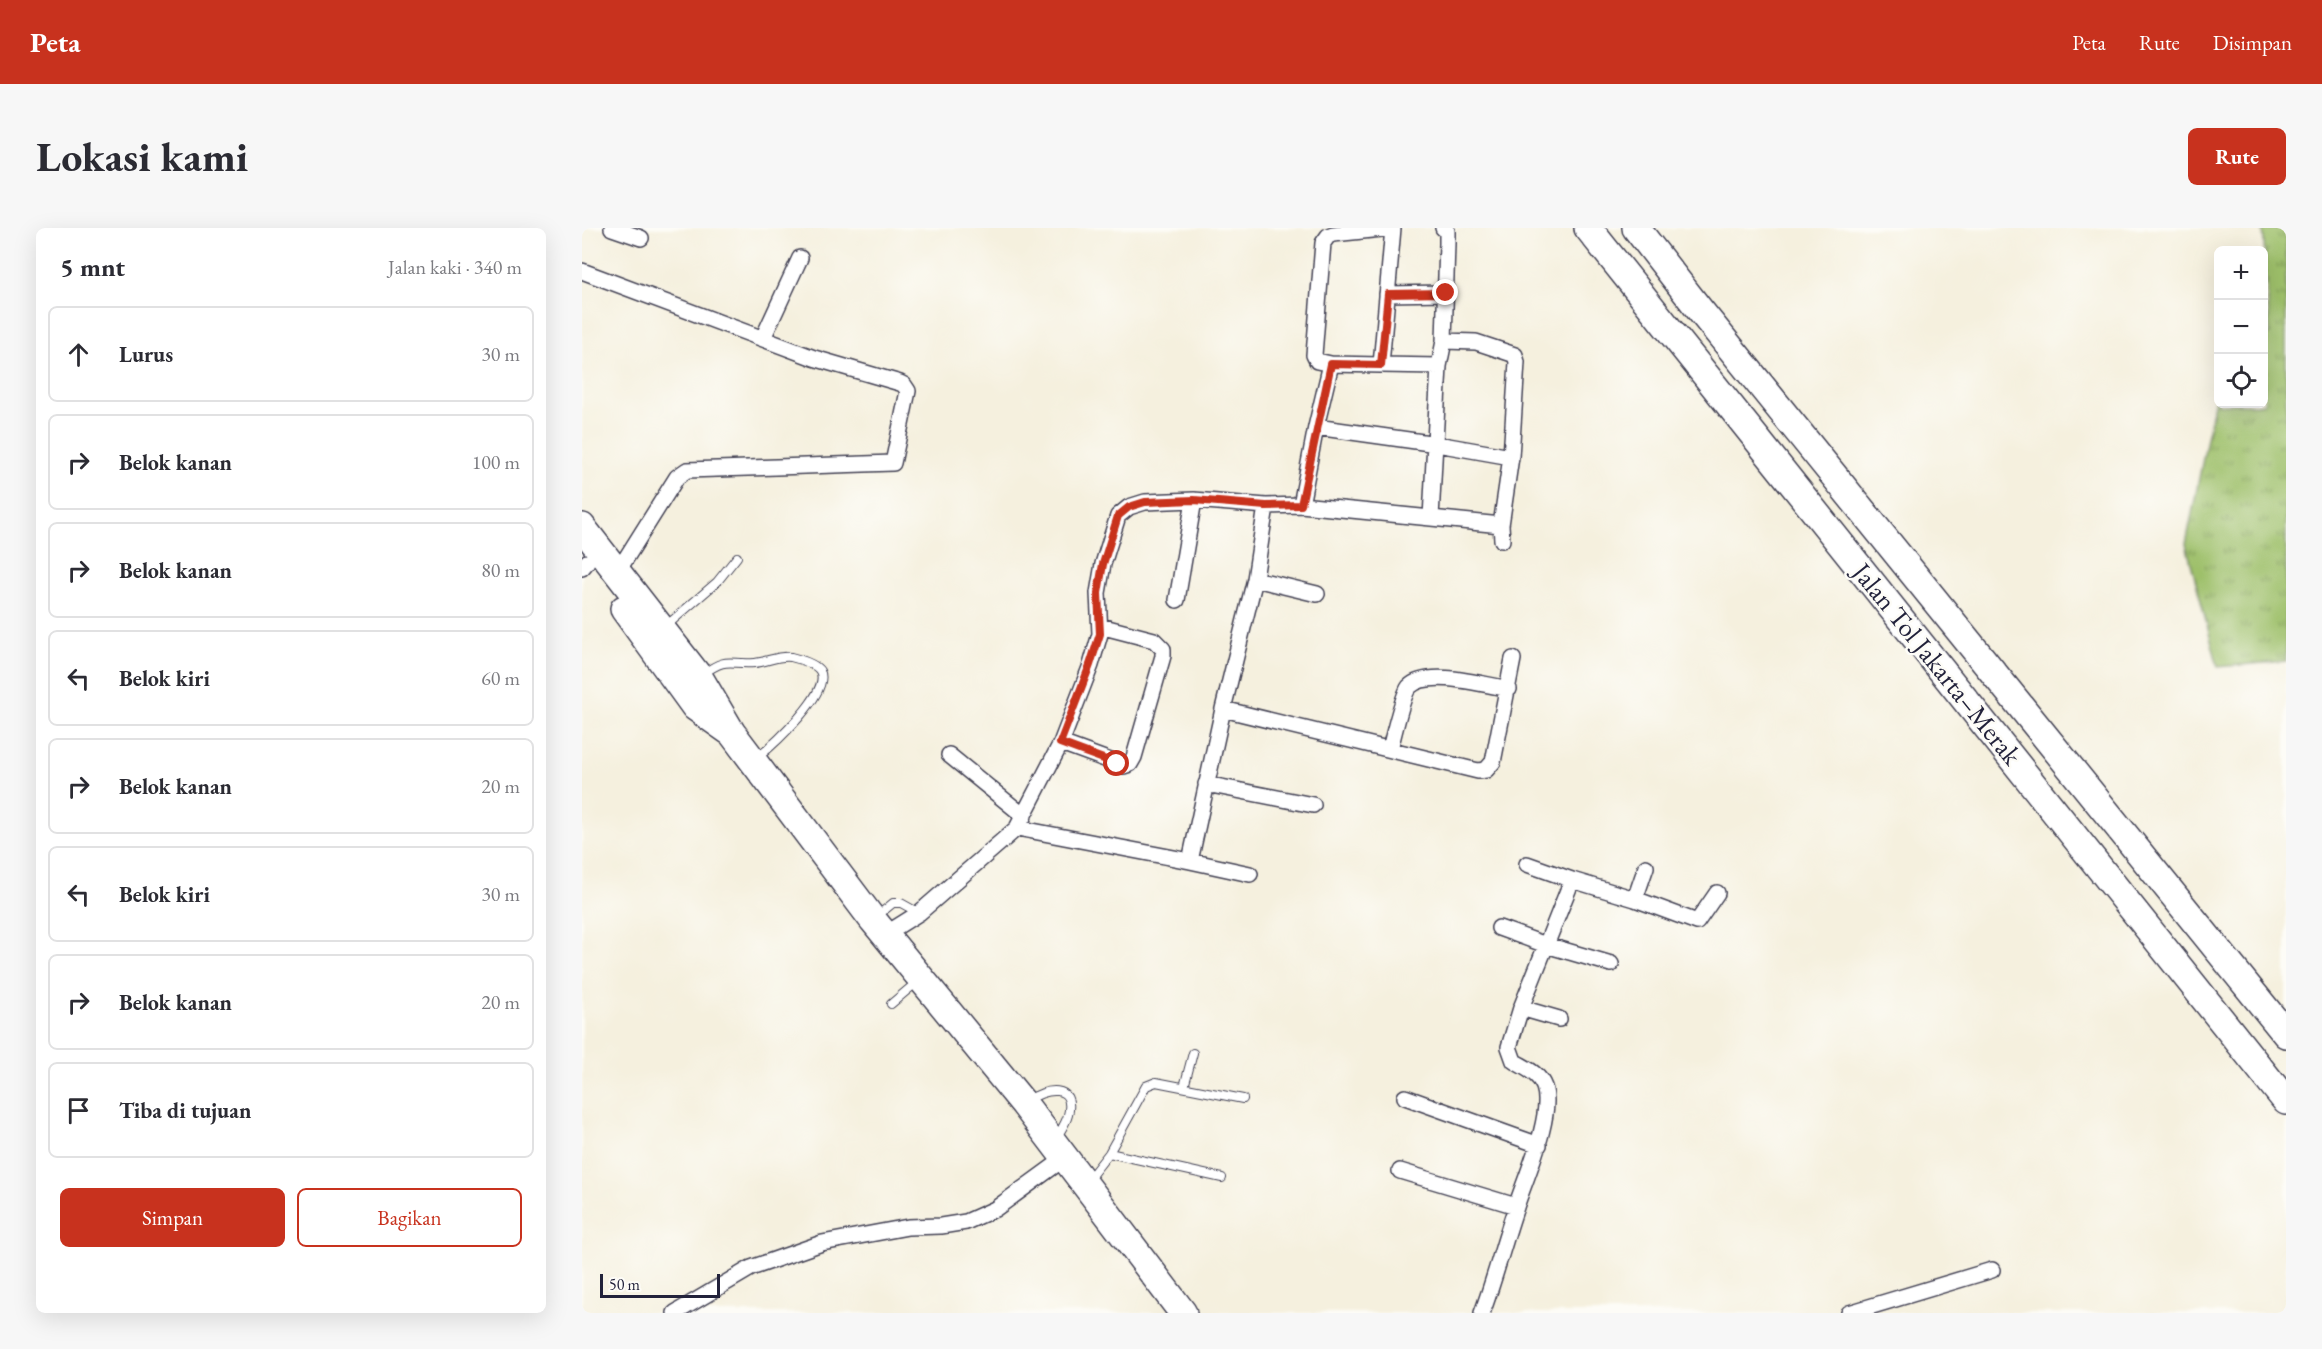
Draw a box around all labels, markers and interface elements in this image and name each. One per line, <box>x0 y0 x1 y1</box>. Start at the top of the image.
text: Peta <box>30 24 81 60</box>
text: Peta <box>2072 29 2106 56</box>
text: Rute <box>2139 29 2180 56</box>
text: Disimpan <box>2213 29 2292 56</box>
button: Rute <box>2188 128 2286 185</box>
text: Lokasi kami <box>36 129 248 184</box>
map controls <box>2214 246 2268 408</box>
button: + <box>2214 246 2268 300</box>
text: 5 mnt <box>60 250 125 284</box>
text: Jalan kaki · 340 m <box>388 254 522 280</box>
route end <box>1432 279 1458 305</box>
button: − <box>2214 300 2268 354</box>
icon: ahead <box>62 338 95 371</box>
text: Lurus <box>119 340 173 369</box>
text: 30 m <box>481 341 520 367</box>
button: locate <box>2214 354 2268 408</box>
icon: right <box>62 446 95 479</box>
text: Belok kanan <box>119 448 232 477</box>
text: 100 m <box>472 449 520 475</box>
icon: right <box>62 554 95 587</box>
street label: Jalan Tol Jakarta–Merak <box>1844 554 2030 772</box>
text: Belok kanan <box>119 556 232 585</box>
text: 80 m <box>481 557 520 583</box>
icon: left <box>62 662 95 695</box>
text: Belok kiri <box>119 664 210 693</box>
text: 60 m <box>481 665 520 691</box>
route start <box>1103 750 1129 776</box>
icon: right <box>62 770 95 803</box>
text: Belok kanan <box>119 772 232 801</box>
text: 20 m <box>481 773 520 799</box>
icon: left <box>62 878 95 911</box>
text: Belok kiri <box>119 880 210 909</box>
text: 30 m <box>481 881 520 907</box>
icon: right <box>62 986 95 1019</box>
text: Belok kanan <box>119 988 232 1017</box>
text: 20 m <box>481 989 520 1015</box>
icon: arrive <box>62 1094 95 1127</box>
text: Tiba di tujuan <box>119 1096 251 1125</box>
button: Simpan <box>60 1188 285 1247</box>
button: Bagikan <box>297 1188 522 1247</box>
scale bar <box>600 1271 720 1298</box>
text: 50 m <box>609 1274 640 1295</box>

